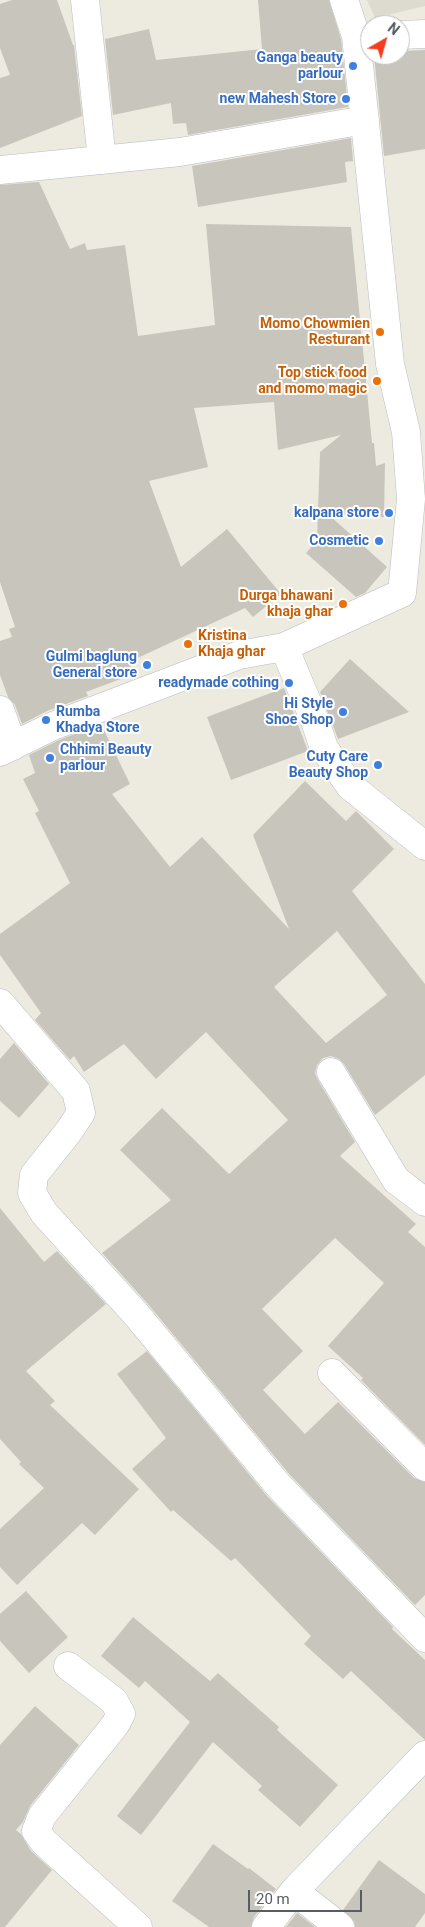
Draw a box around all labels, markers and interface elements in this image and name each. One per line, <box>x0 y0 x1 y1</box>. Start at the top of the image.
north arrow <box>360 15 410 65</box>
text: N <box>385 20 402 38</box>
place label: Ganga beauty parlour <box>257 50 343 82</box>
marker: Ganga beauty parlour <box>347 60 359 72</box>
place label: new Mahesh Store <box>220 91 336 107</box>
marker: new Mahesh Store <box>340 93 352 105</box>
place label: Momo Chowmien Resturant <box>260 316 370 348</box>
marker: Momo Chowmien Resturant <box>374 326 386 338</box>
place label: Top stick food and momo magic <box>258 365 367 398</box>
marker: Top stick food and momo magic <box>371 375 383 387</box>
place label: kalpana store <box>294 505 379 521</box>
marker: kalpana store <box>383 507 395 519</box>
place label: Cosmetic <box>309 533 369 549</box>
marker: Cosmetic <box>373 535 385 547</box>
place label: Durga bhawani khaja ghar <box>240 588 333 620</box>
marker: Durga bhawani khaja ghar <box>337 598 349 610</box>
place label: Kristina Khaja ghar <box>198 628 265 660</box>
marker: Kristina Khaja ghar <box>182 638 194 650</box>
place label: Gulmi baglung General store <box>46 649 137 682</box>
marker: Gulmi baglung General store <box>141 659 153 671</box>
place label: readymade cothing <box>158 675 279 691</box>
marker: readymade cothing <box>283 677 295 689</box>
place label: Hi Style Shoe Shop <box>265 696 333 729</box>
place label: Rumba Khadya Store <box>56 704 140 736</box>
marker: Hi Style Shoe Shop <box>337 706 349 718</box>
marker: Rumba Khadya Store <box>40 714 52 726</box>
place label: Chhimi Beauty parlour <box>60 742 151 774</box>
place label: Cuty Care Beauty Shop <box>289 749 368 782</box>
marker: Chhimi Beauty parlour <box>44 752 56 764</box>
marker: Cuty Care Beauty Shop <box>372 759 384 771</box>
scale bar <box>250 1880 364 1912</box>
text: 20 m <box>256 1890 290 1908</box>

